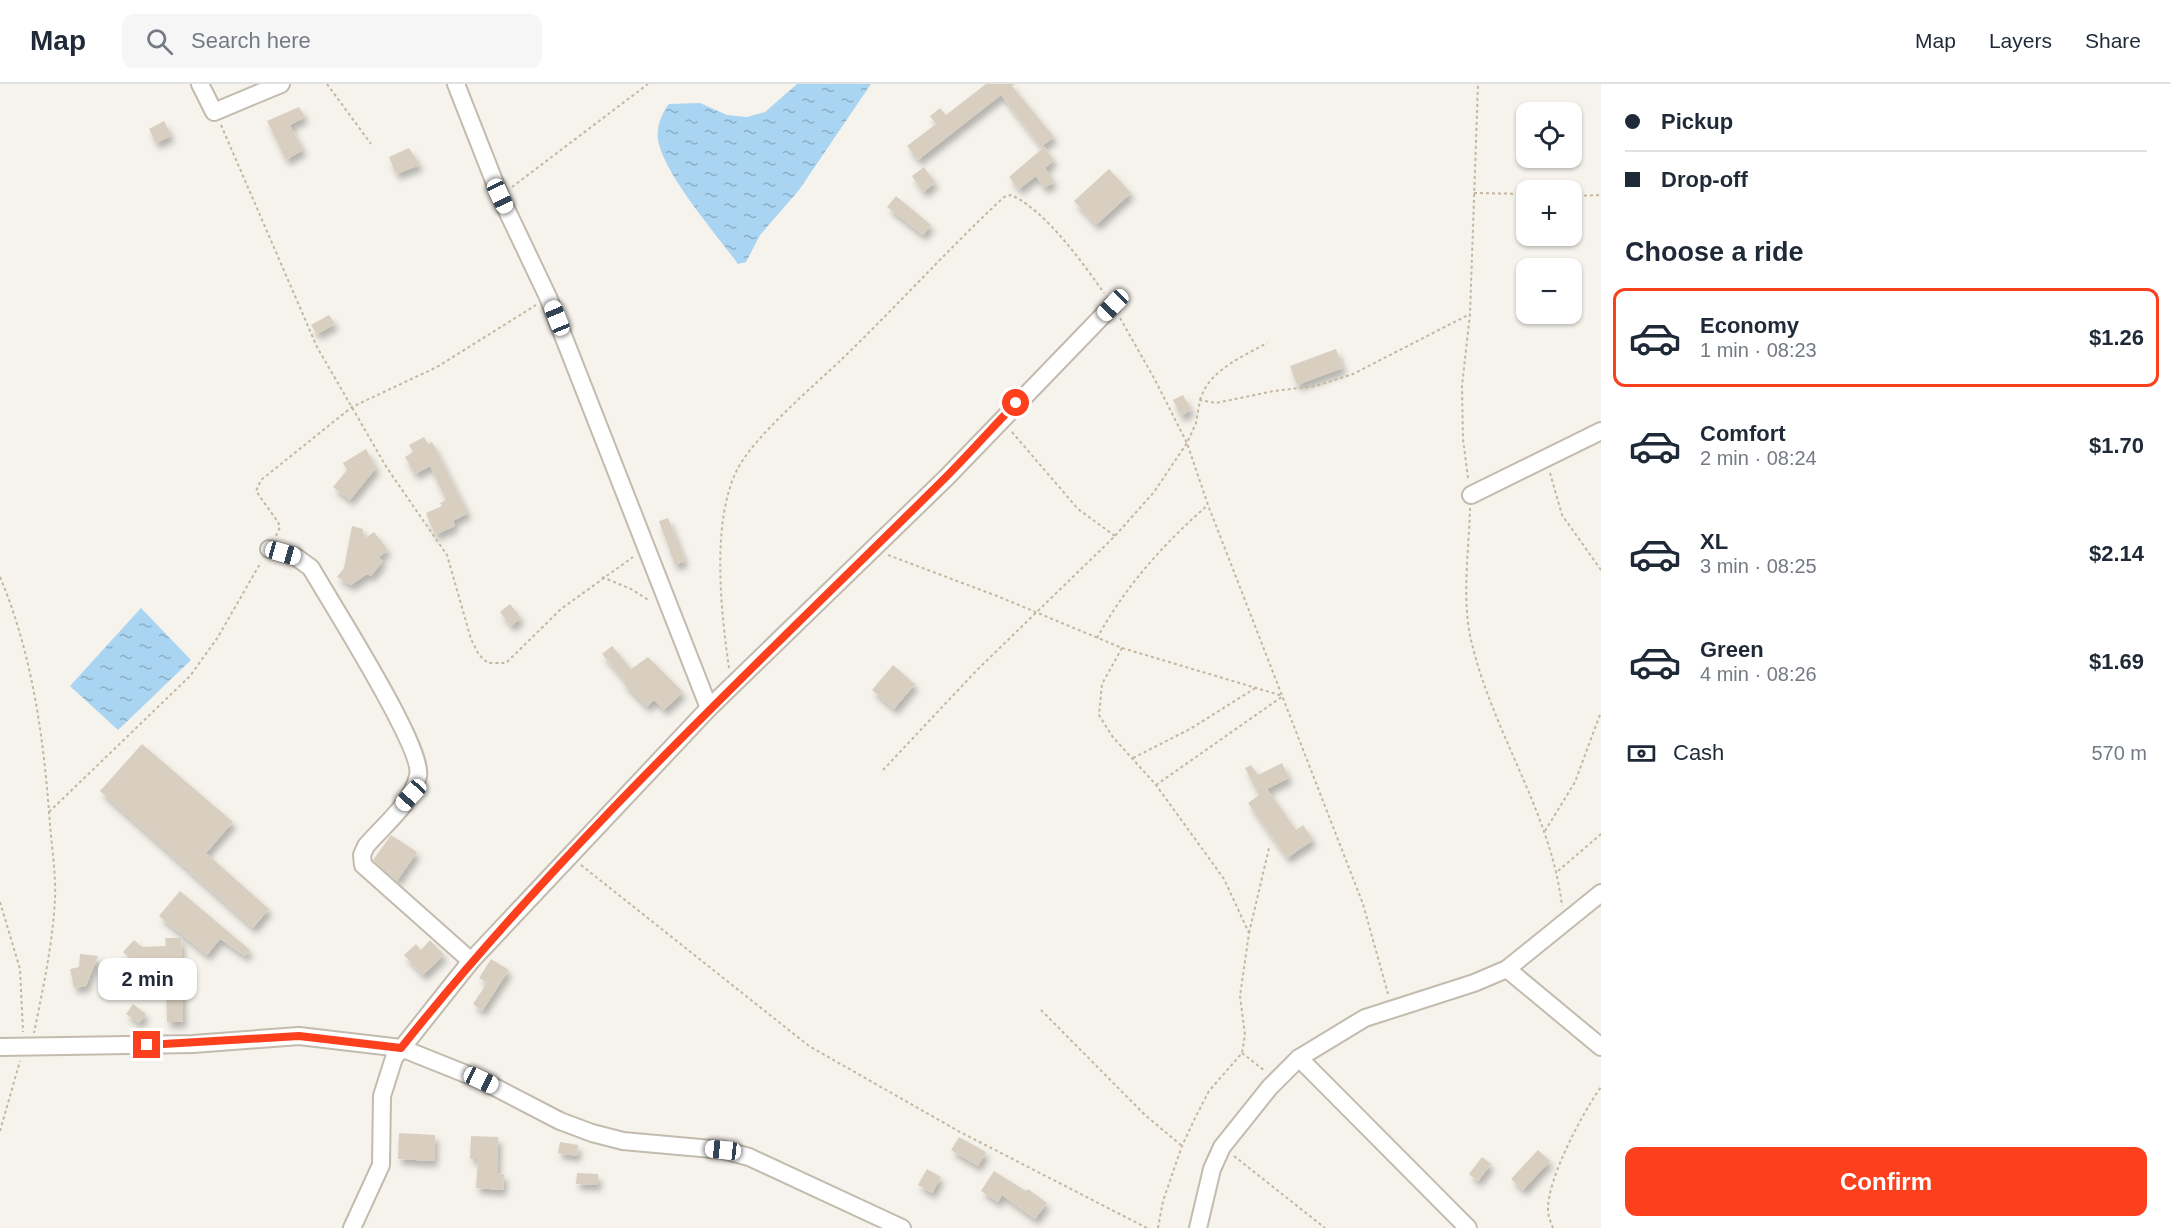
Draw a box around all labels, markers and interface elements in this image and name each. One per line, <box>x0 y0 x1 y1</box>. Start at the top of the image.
search box <box>122 14 542 68</box>
text: Map <box>30 25 86 56</box>
icon: search <box>143 25 176 58</box>
text: Search here <box>191 28 311 53</box>
text: Map <box>1915 29 1956 52</box>
text: Layers <box>1989 29 2052 52</box>
text: Share <box>2085 29 2141 52</box>
map controls <box>1516 102 1582 324</box>
button: locate <box>1516 102 1582 168</box>
text: Pickup <box>1661 109 1733 134</box>
text: Drop-off <box>1661 167 1748 192</box>
car <box>484 176 516 216</box>
button: + <box>1516 180 1582 246</box>
text: Choose a ride <box>1625 237 1804 267</box>
button: − <box>1516 258 1582 324</box>
car <box>1094 286 1132 324</box>
car <box>542 298 572 338</box>
icon: car <box>1628 311 1682 365</box>
text: Economy <box>1700 313 1799 338</box>
text: $1.26 <box>2089 325 2144 350</box>
text: 1 min · 08:23 <box>1700 339 1817 361</box>
route start <box>1002 389 1029 416</box>
icon: car <box>1628 419 1682 473</box>
text: Comfort <box>1700 421 1786 446</box>
text: $1.70 <box>2089 433 2144 458</box>
text: 2 min · 08:24 <box>1700 447 1817 469</box>
icon: car <box>1628 527 1682 581</box>
text: XL <box>1700 529 1728 554</box>
car <box>263 539 303 567</box>
text: $2.14 <box>2089 541 2144 566</box>
text: 3 min · 08:25 <box>1700 555 1817 577</box>
icon: car <box>1628 635 1682 689</box>
text: Green <box>1700 637 1764 662</box>
text: $1.69 <box>2089 649 2144 674</box>
text: 4 min · 08:26 <box>1700 663 1817 685</box>
icon: cash <box>1625 737 1658 770</box>
text: Cash <box>1673 740 1724 765</box>
text: 570 m <box>2091 742 2147 764</box>
car <box>392 776 430 814</box>
callout: 2 min <box>98 958 196 1000</box>
text: 2 min <box>121 968 174 990</box>
route end <box>133 1031 160 1058</box>
car <box>461 1064 501 1096</box>
car <box>704 1139 742 1161</box>
button: Confirm <box>1625 1147 2147 1216</box>

